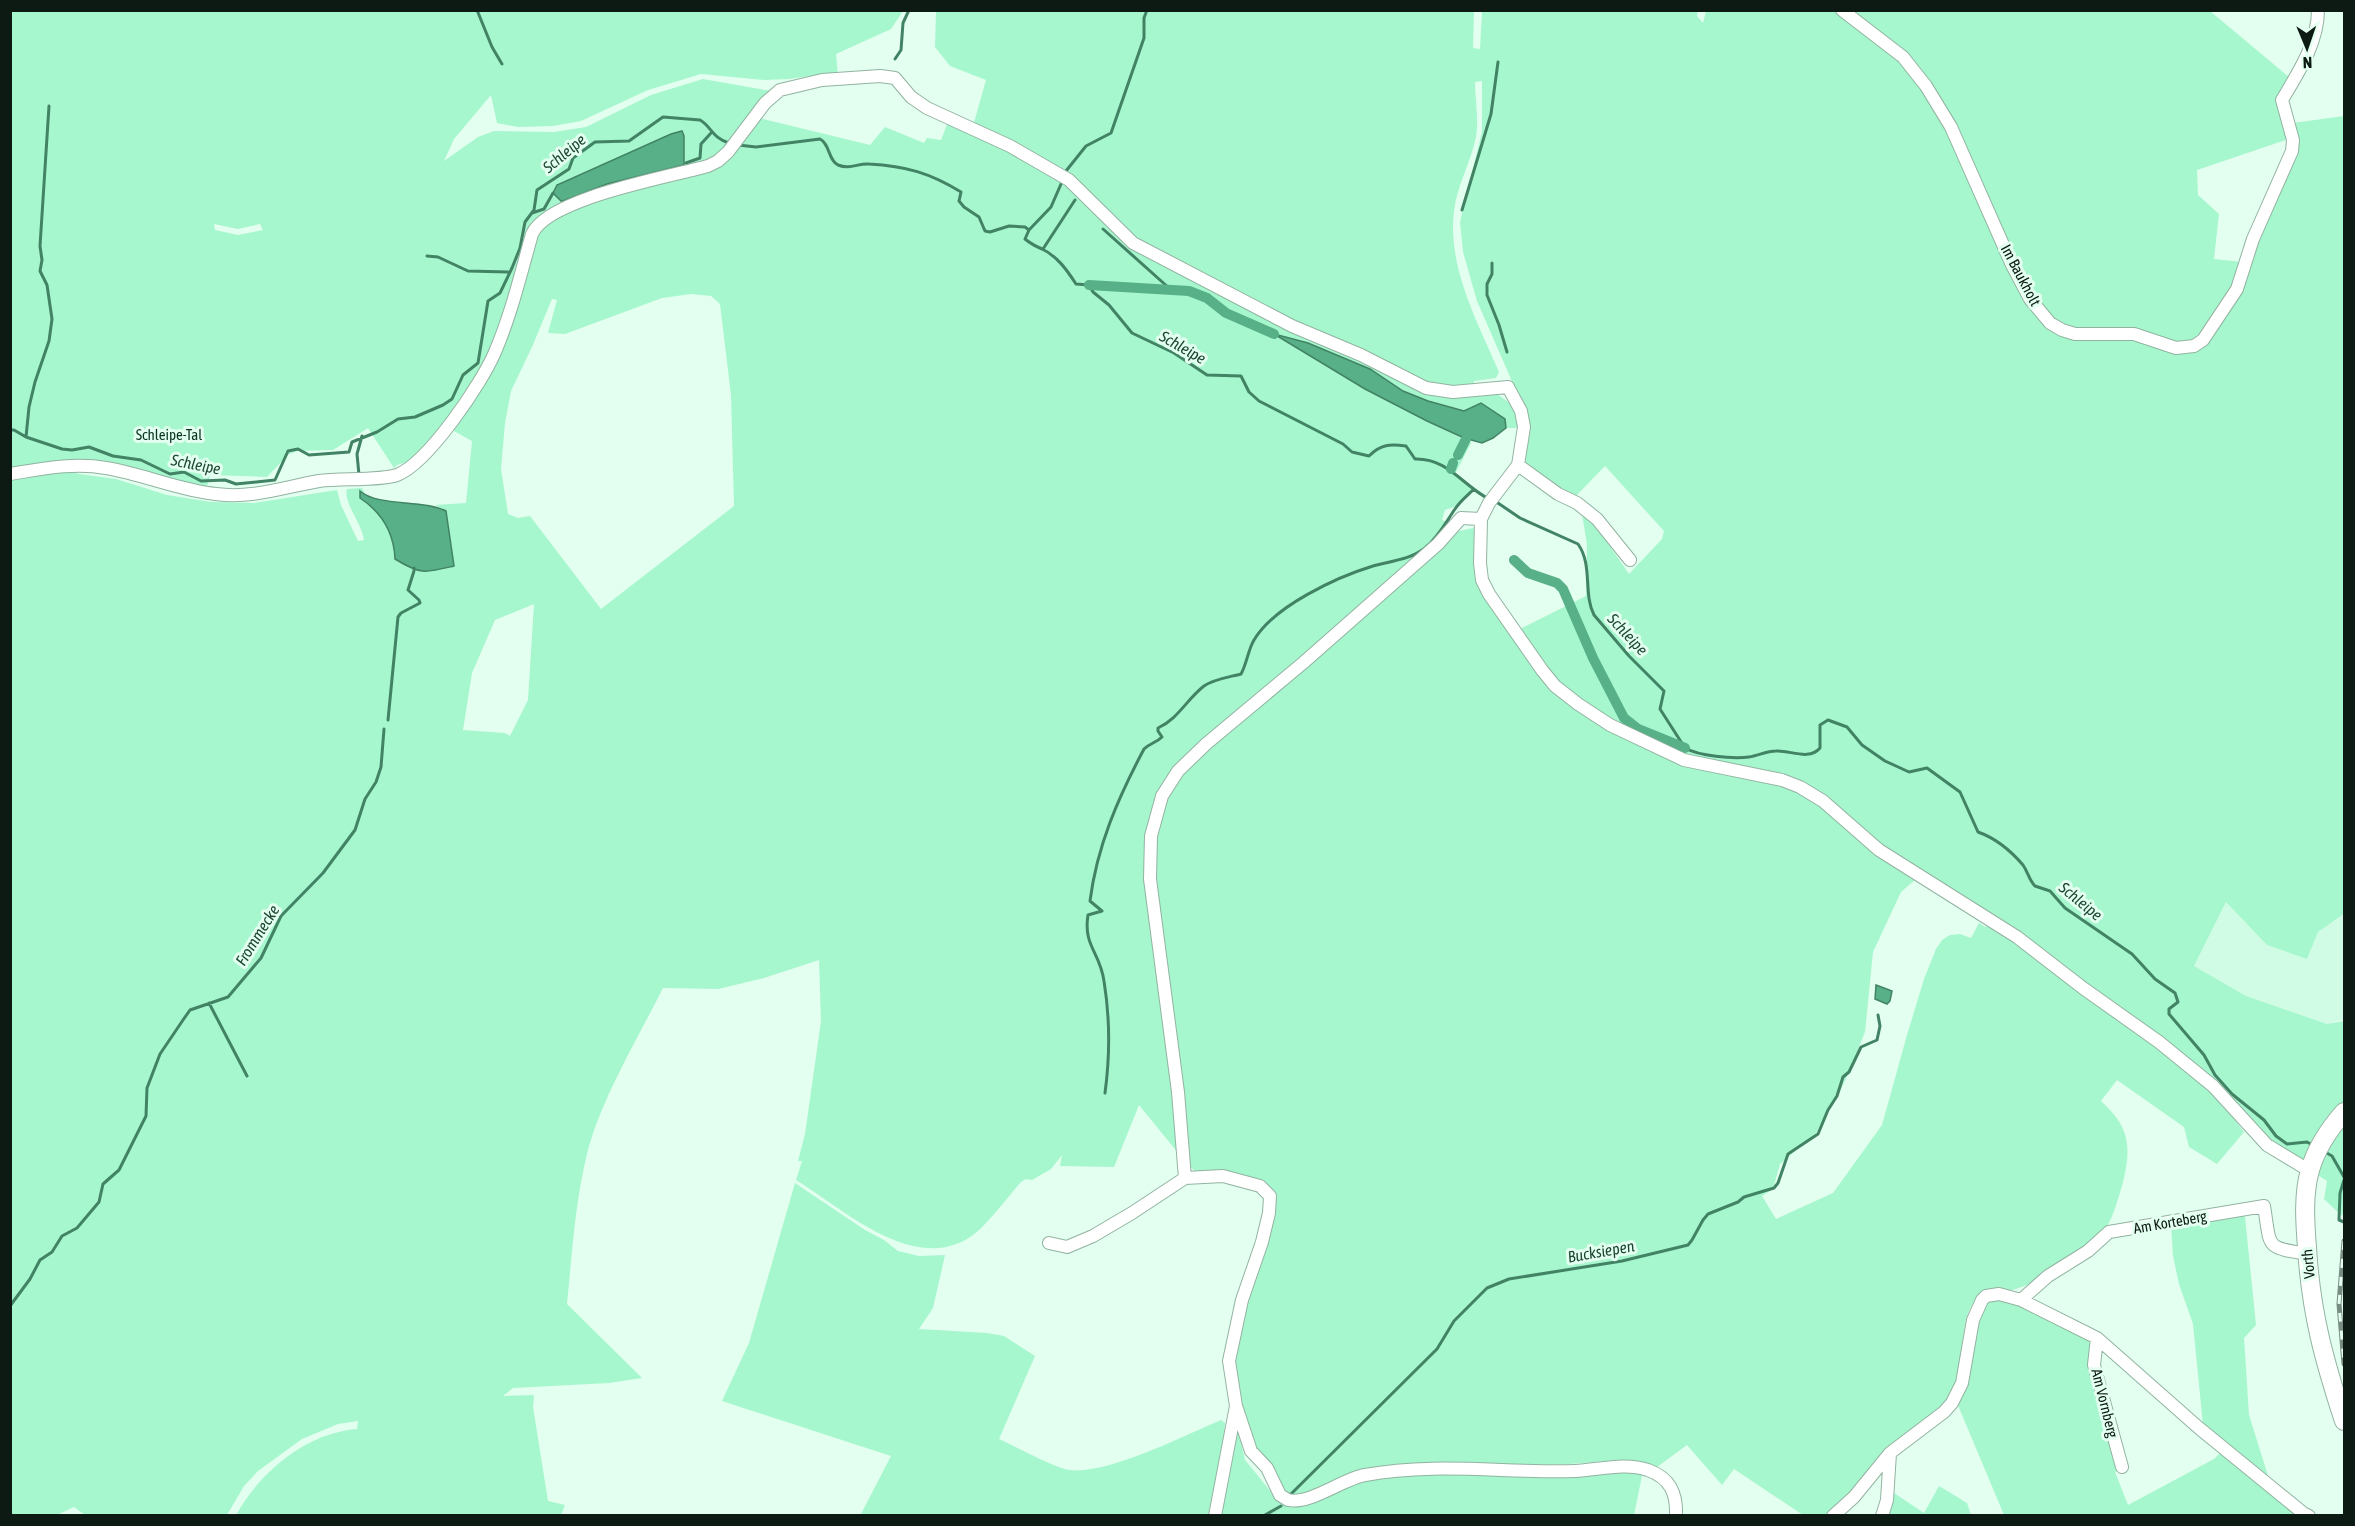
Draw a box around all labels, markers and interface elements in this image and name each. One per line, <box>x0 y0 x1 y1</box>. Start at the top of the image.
north arrow <box>2277 18 2337 78</box>
text: N <box>2302 54 2313 72</box>
water label: Schleipe <box>538 130 590 177</box>
street label: Im Baukholt <box>1998 241 2044 309</box>
water label: Schleipe <box>1155 326 1209 368</box>
park label: Schleipe-Tal <box>136 426 202 443</box>
water label: Schleipe <box>168 450 222 479</box>
water label: Schleipe <box>1603 609 1652 659</box>
water label: Schleipe <box>2054 878 2106 925</box>
water label: Frommecke <box>231 901 283 969</box>
street label: Am Korteberg <box>2132 1207 2208 1237</box>
water label: Bucksiepen <box>1566 1236 1636 1267</box>
street label: Vorth <box>2298 1248 2318 1280</box>
street label: Am Vornberg <box>2088 1367 2122 1440</box>

